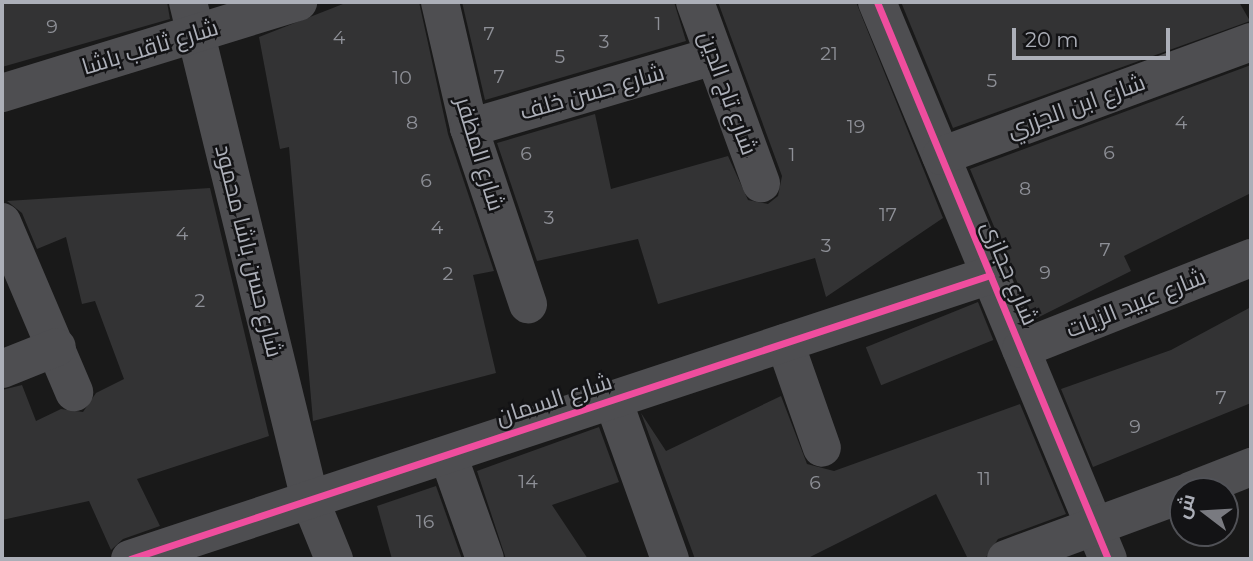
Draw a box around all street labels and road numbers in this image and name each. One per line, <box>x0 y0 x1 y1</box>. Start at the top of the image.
street label: شارع ثاقب باشا <box>79 13 221 81</box>
street label: شارع تاج الدين <box>693 27 763 159</box>
street label: شارع حسن خلف <box>517 58 667 126</box>
street label: شارع ابن الجزري <box>1003 68 1149 144</box>
street label: شارع المظفر <box>450 94 510 214</box>
street label: شارع حسن باشا محمود <box>209 142 289 360</box>
street label: شارع حجازى <box>976 217 1044 329</box>
street label: شارع عبيد الزيات <box>1062 262 1210 344</box>
street label: شارع السمان <box>492 367 616 431</box>

